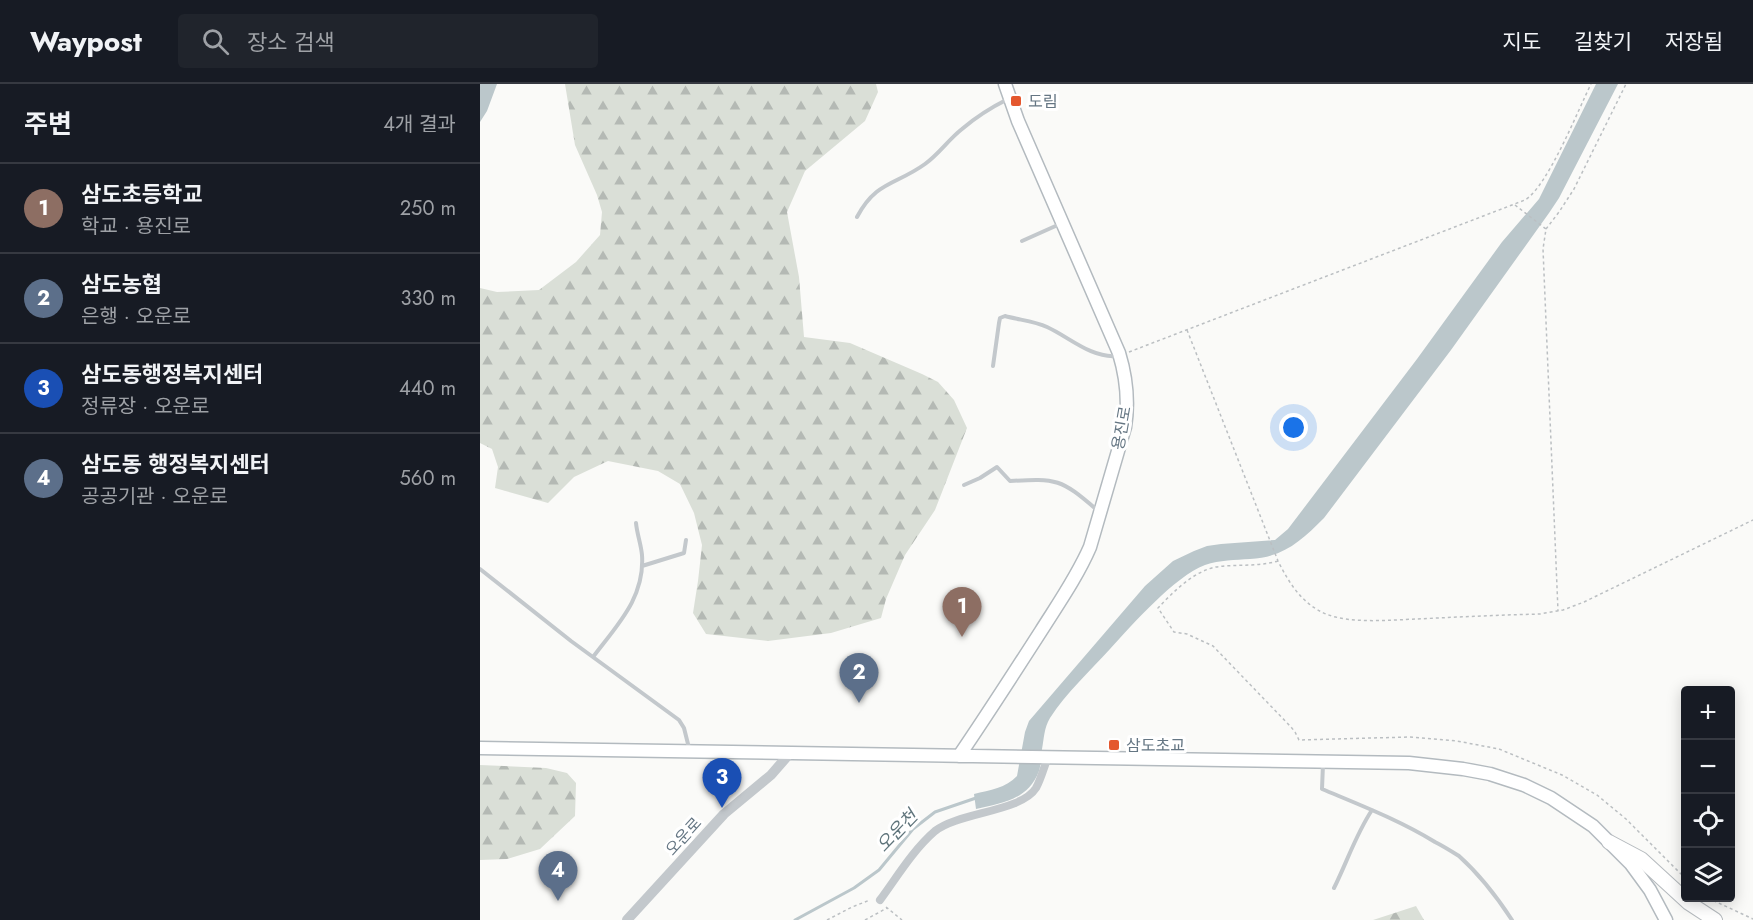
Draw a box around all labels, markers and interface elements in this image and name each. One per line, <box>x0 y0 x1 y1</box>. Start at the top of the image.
search box <box>178 14 598 68</box>
text: Waypost <box>30 21 142 62</box>
icon: search <box>199 25 232 58</box>
text: 장소 검색 <box>247 26 335 58</box>
text: 지도 <box>1502 27 1541 57</box>
text: 길찾기 <box>1574 27 1632 57</box>
text: 저장됨 <box>1665 27 1723 57</box>
place label: 도림 <box>1028 90 1057 113</box>
marker: 도림 <box>1009 94 1023 108</box>
text: 주변 <box>24 105 72 143</box>
text: 4개 결과 <box>383 110 456 139</box>
text: 삼도초등학교 <box>81 178 202 210</box>
text: 1 <box>38 194 49 223</box>
text: 250 m <box>400 194 456 223</box>
text: 학교 · 용진로 <box>81 212 191 241</box>
text: 삼도농협 <box>81 268 162 300</box>
text: 2 <box>37 284 50 313</box>
text: 330 m <box>401 284 456 313</box>
text: 은행 · 오운로 <box>81 302 191 331</box>
text: 삼도동행정복지센터 <box>81 358 263 390</box>
text: 3 <box>37 374 50 403</box>
text: 440 m <box>399 374 456 403</box>
text: 정류장 · 오운로 <box>81 392 209 421</box>
street label: 용진로 <box>1106 404 1137 452</box>
your location <box>1279 413 1308 442</box>
text: 삼도동 행정복지센터 <box>81 448 270 480</box>
text: 4 <box>37 464 50 493</box>
text: 560 m <box>400 464 456 493</box>
text: 공공기관 · 오운로 <box>81 482 228 511</box>
pin: 1 <box>942 588 982 637</box>
pin: 2 <box>840 654 878 703</box>
map controls <box>1681 686 1735 902</box>
button: + <box>1681 686 1735 740</box>
place label: 삼도초교 <box>1126 734 1185 757</box>
marker: 삼도초교 <box>1107 738 1121 752</box>
button: − <box>1681 740 1735 794</box>
pin: 3 <box>702 758 742 808</box>
button: locate <box>1681 794 1735 848</box>
water label: 오운천 <box>870 802 925 858</box>
street label: 오운로 <box>660 812 707 860</box>
button: layers <box>1681 848 1735 902</box>
pin: 4 <box>538 852 578 901</box>

